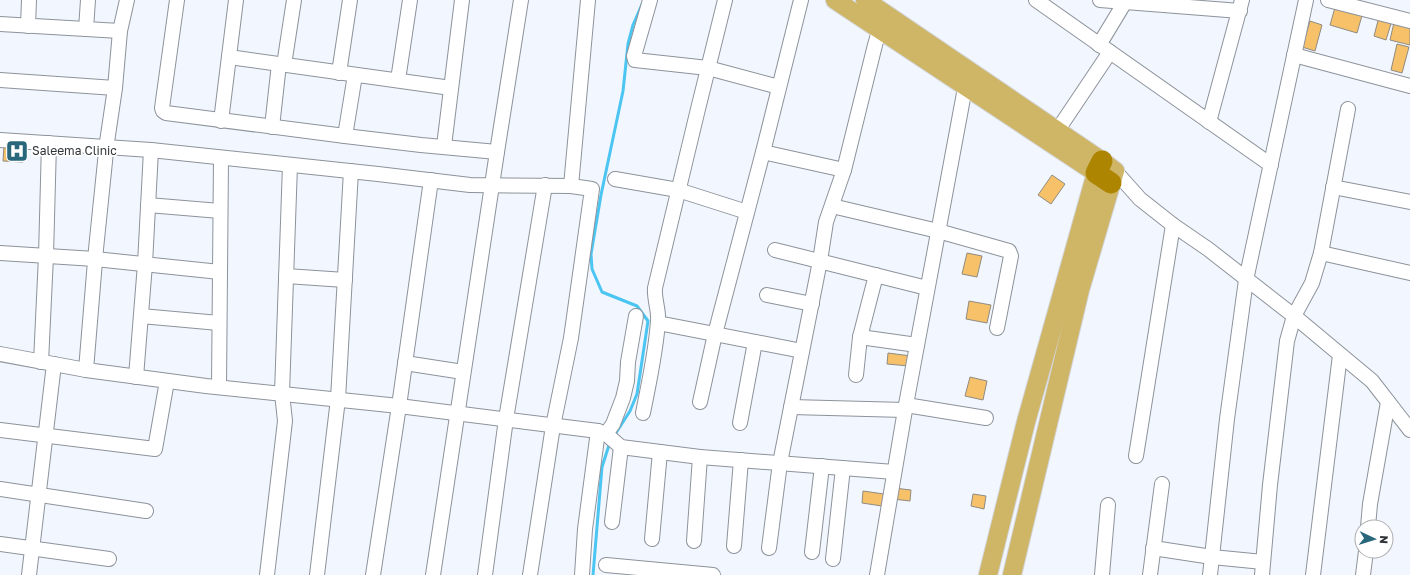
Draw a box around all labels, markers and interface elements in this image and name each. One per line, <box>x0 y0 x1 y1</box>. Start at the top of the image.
hospital icon: Saleema Clinic <box>4 138 30 164</box>
place label: Saleema Clinic <box>32 143 117 158</box>
north arrow <box>1354 519 1394 559</box>
text: N <box>1378 535 1391 544</box>

